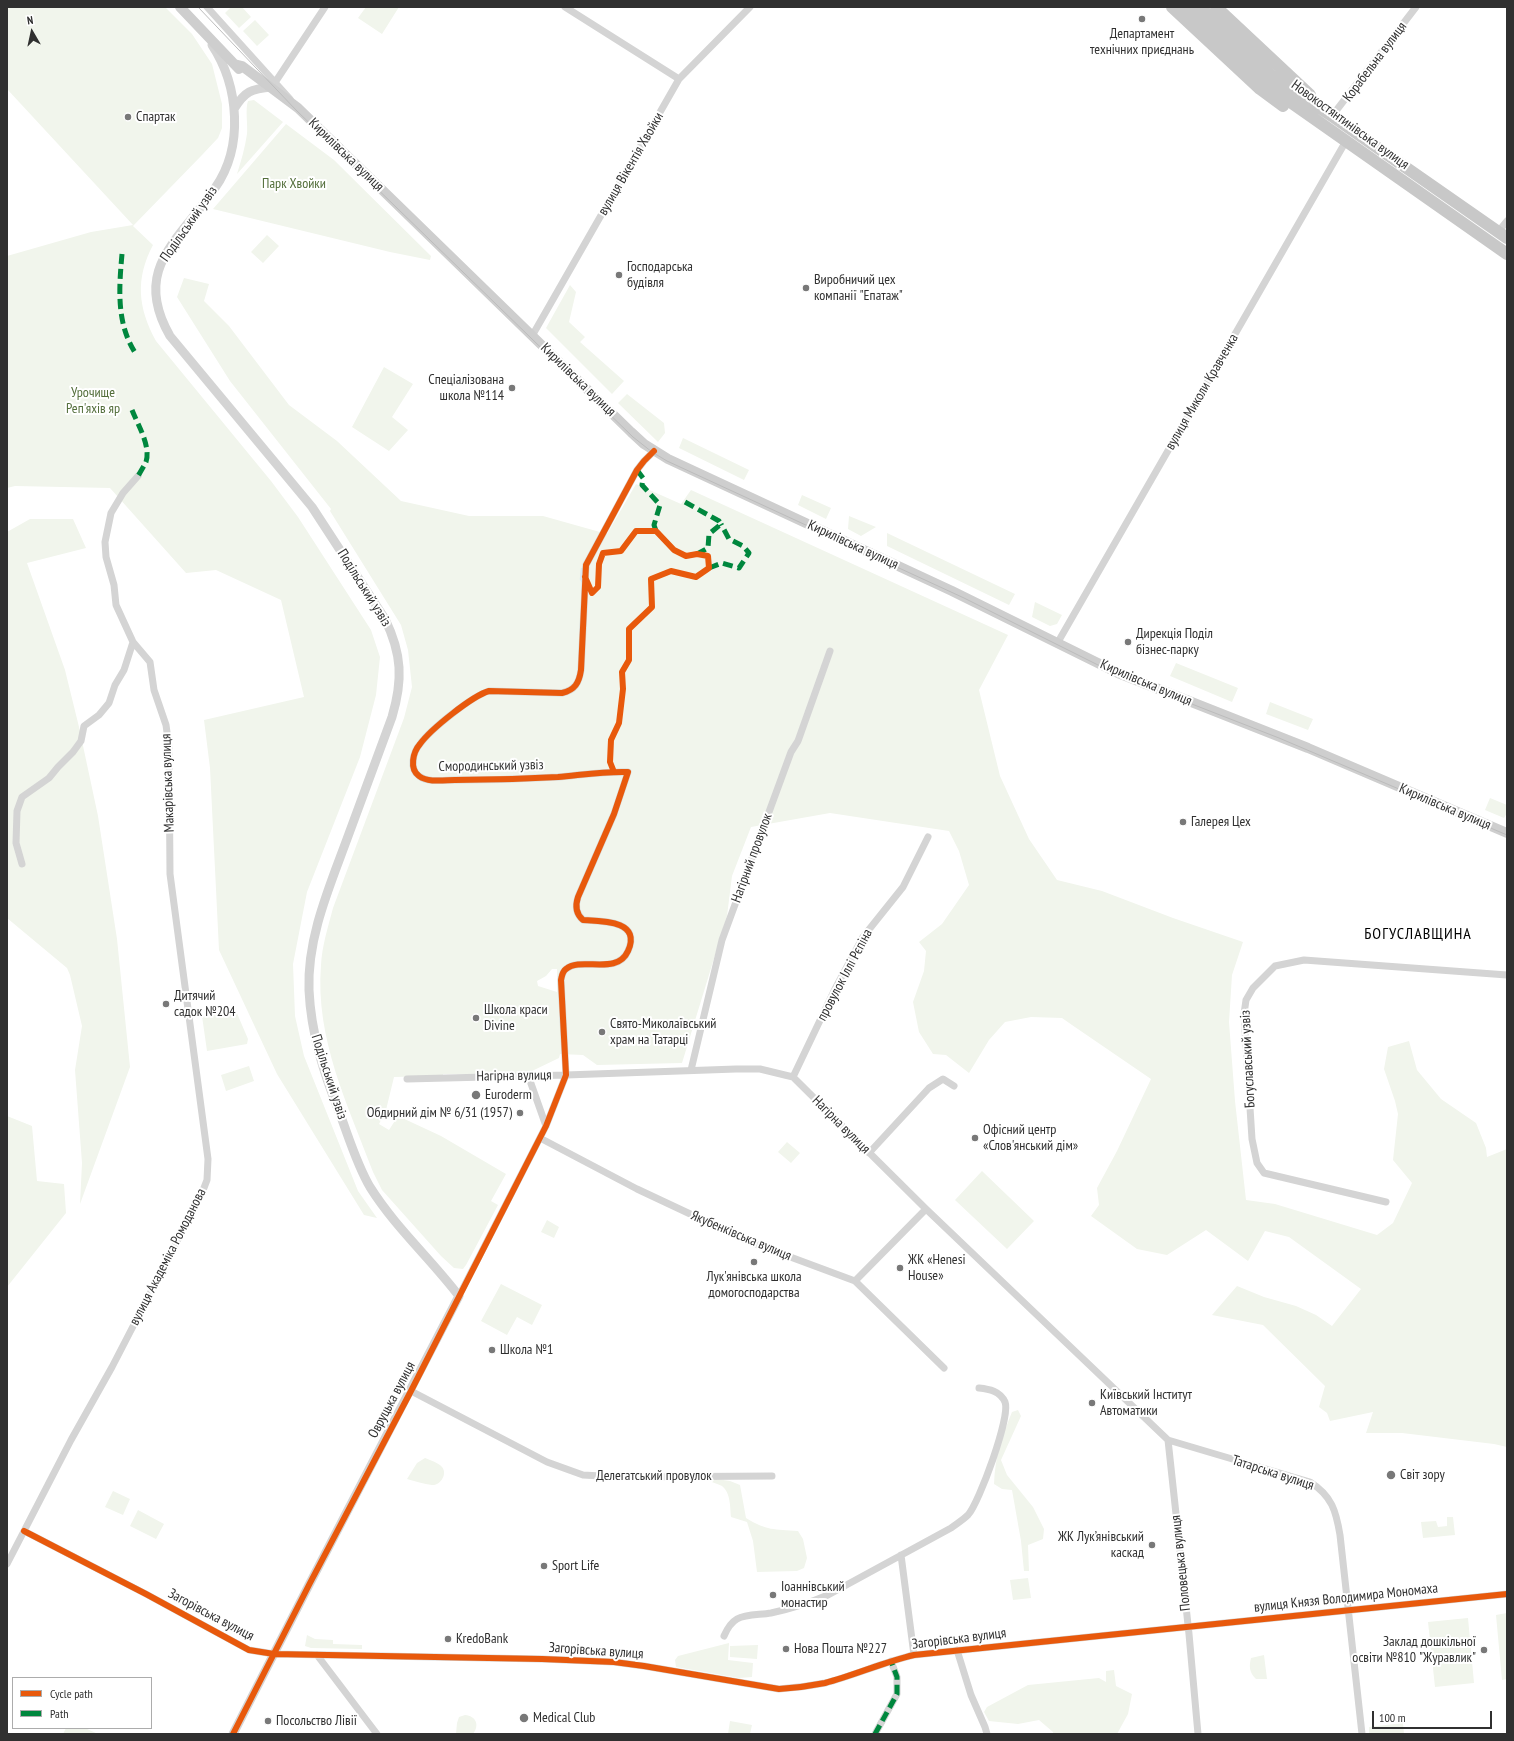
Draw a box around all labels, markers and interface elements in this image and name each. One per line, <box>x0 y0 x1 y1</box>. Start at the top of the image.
north arrow <box>12 12 52 52</box>
text: N <box>26 13 34 28</box>
marker: Департамент технічних приєднань <box>1137 14 1147 24</box>
street label: Корабельна вулиця <box>1340 19 1410 105</box>
place label: Департамент технічних приєднань <box>1090 26 1194 58</box>
street label: Новокостянтинівська вулиця <box>1288 77 1412 173</box>
place label: Спартак <box>136 109 175 125</box>
street label: вулиця Вікентія Хвойки <box>595 109 667 219</box>
marker: Спартак <box>123 112 133 122</box>
street label: Кирилівська вулиця <box>305 115 387 195</box>
park label: Парк Хвойки <box>262 176 326 192</box>
street label: Подільський узвіз <box>157 183 221 265</box>
place label: Господарська будівля <box>627 259 693 292</box>
marker: Господарська будівля <box>614 270 624 280</box>
place label: Виробничий цех компанії "Епатаж" <box>814 272 903 304</box>
marker: Виробничий цех компанії "Епатаж" <box>801 283 811 293</box>
street label: вулиця Миколи Кравченка <box>1162 331 1242 453</box>
street label: Кирилівська вулиця <box>537 340 619 420</box>
place label: Спеціалізована школа №114 <box>428 372 504 404</box>
marker: Спеціалізована школа №114 <box>507 383 517 393</box>
park label: Урочище Реп'яхів яр <box>66 385 120 418</box>
street label: Кирилівська вулиця <box>805 517 901 573</box>
street label: Подільський узвіз <box>334 546 394 630</box>
place label: Дирекція Поділ бізнес-парку <box>1136 626 1213 658</box>
marker: Дирекція Поділ бізнес-парку <box>1123 637 1133 647</box>
street label: Кирилівська вулиця <box>1098 656 1194 710</box>
street label: Макарівська вулиця <box>158 733 178 833</box>
street label: Смородинський узвіз <box>438 757 544 775</box>
street label: Кирилівська вулиця <box>1397 780 1493 834</box>
street label: Нагірний провулок <box>728 811 776 905</box>
place label: Галерея Цех <box>1191 814 1251 830</box>
marker: Галерея Цех <box>1178 817 1188 827</box>
district label: БОГУСЛАВЩИНА <box>1364 924 1472 944</box>
street label: провулок Іллі Рєпіна <box>814 926 876 1024</box>
place label: Дитячий садок №204 <box>174 988 236 1020</box>
marker: Дитячий садок №204 <box>161 999 171 1009</box>
place label: Школа краси Divine <box>484 1002 548 1034</box>
street label: Богуславський узвіз <box>1237 1010 1259 1108</box>
marker: Школа краси Divine <box>471 1013 481 1023</box>
place label: Свято-Миколаївський храм на Татарці <box>610 1016 716 1048</box>
marker: Свято-Миколаївський храм на Татарці <box>597 1027 607 1037</box>
street label: Подільський узвіз <box>307 1032 351 1122</box>
street label: Нагірна вулиця <box>476 1067 552 1085</box>
place label: Euroderm <box>485 1087 532 1103</box>
marker: Euroderm <box>470 1089 482 1101</box>
street label: Нагірна вулиця <box>808 1092 874 1158</box>
place label: Обдирний дім № 6/31 (1957) <box>367 1105 512 1121</box>
marker: Обдирний дім № 6/31 (1957) <box>515 1108 525 1118</box>
place label: Офісний центр «Слов'янський дім» <box>983 1122 1078 1154</box>
marker: Офісний центр «Слов'янський дім» <box>970 1133 980 1143</box>
street label: вулиця Академіка Ромоданова <box>126 1186 210 1328</box>
street label: Якубенківська вулиця <box>688 1207 794 1265</box>
place label: ЖК «Henesi House» <box>908 1252 965 1284</box>
marker: Лук'янівська школа домогосподарства <box>749 1257 759 1267</box>
marker: ЖК «Henesi House» <box>895 1263 905 1273</box>
place label: Лук'янівська школа домогосподарства <box>706 1269 802 1302</box>
place label: Школа №1 <box>500 1342 553 1358</box>
marker: Школа №1 <box>487 1345 497 1355</box>
street label: Овруцька вулиця <box>365 1359 419 1441</box>
place label: Київський Інститут Автоматики <box>1100 1387 1192 1420</box>
marker: Київський Інститут Автоматики <box>1087 1398 1097 1408</box>
street label: Татарська вулиця <box>1230 1452 1316 1494</box>
place label: Світ зору <box>1400 1467 1445 1483</box>
street label: Делегатський провулок <box>596 1468 712 1484</box>
marker: Світ зору <box>1385 1469 1397 1481</box>
street label: Половецька вулиця <box>1168 1514 1194 1612</box>
place label: ЖК Лук’янівський каскад <box>1058 1529 1144 1562</box>
marker: ЖК Лук’янівський каскад <box>1147 1540 1157 1550</box>
place label: Sport Life <box>552 1558 599 1574</box>
marker: Sport Life <box>539 1561 549 1571</box>
place label: Іоаннівський монастир <box>781 1579 845 1612</box>
street label: вулиця Князя Володимира Мономаха <box>1253 1580 1439 1616</box>
street label: Загорівська вулиця <box>165 1585 257 1645</box>
marker: Іоаннівський монастир <box>768 1590 778 1600</box>
street label: Загорівська вулиця <box>911 1625 1007 1653</box>
place label: KredoBank <box>456 1631 508 1647</box>
marker: KredoBank <box>443 1634 453 1644</box>
place label: Заклад дошкільної освіти №810 "Журавлик" <box>1352 1634 1476 1666</box>
street label: Загорівська вулиця <box>548 1639 644 1663</box>
place label: Нова Пошта №227 <box>794 1641 887 1657</box>
marker: Нова Пошта №227 <box>781 1644 791 1654</box>
marker: Заклад дошкільної освіти №810 "Журавлик" <box>1479 1645 1489 1655</box>
legend <box>12 1677 152 1729</box>
text: Cycle path <box>50 1686 93 1701</box>
scale bar <box>1374 1703 1494 1729</box>
text: Path <box>50 1706 68 1721</box>
place label: Medical Club <box>533 1710 595 1726</box>
text: 100 m <box>1379 1710 1406 1725</box>
marker: Medical Club <box>518 1712 530 1724</box>
place label: Посольство Лівії <box>276 1713 357 1729</box>
marker: Посольство Лівії <box>263 1716 273 1726</box>

